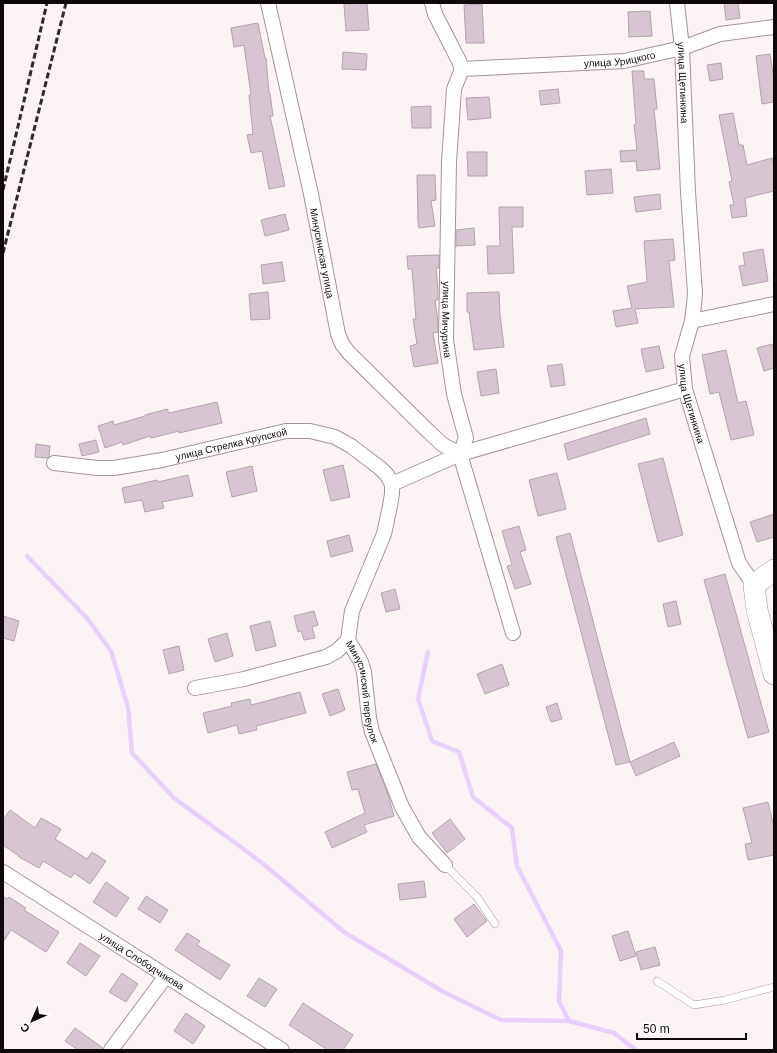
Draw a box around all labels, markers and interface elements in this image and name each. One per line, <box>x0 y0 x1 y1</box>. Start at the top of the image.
street label: улица Щетинкина <box>676 41 691 124</box>
street label: улица Урицкого <box>584 49 657 68</box>
street label: Минусинская улица <box>308 207 337 299</box>
street label: улица Мичурина <box>440 281 454 359</box>
street label: улица Щетинкина <box>677 363 707 445</box>
street label: улица Стрелка Крупской <box>174 425 288 462</box>
street label: Минусинский переулок <box>344 638 382 745</box>
street label: улица Слободчикова <box>98 930 187 992</box>
north arrow <box>12 1001 52 1041</box>
scale bar <box>637 1015 746 1041</box>
text: С <box>18 1021 32 1035</box>
text: 50 m <box>643 1022 670 1036</box>

